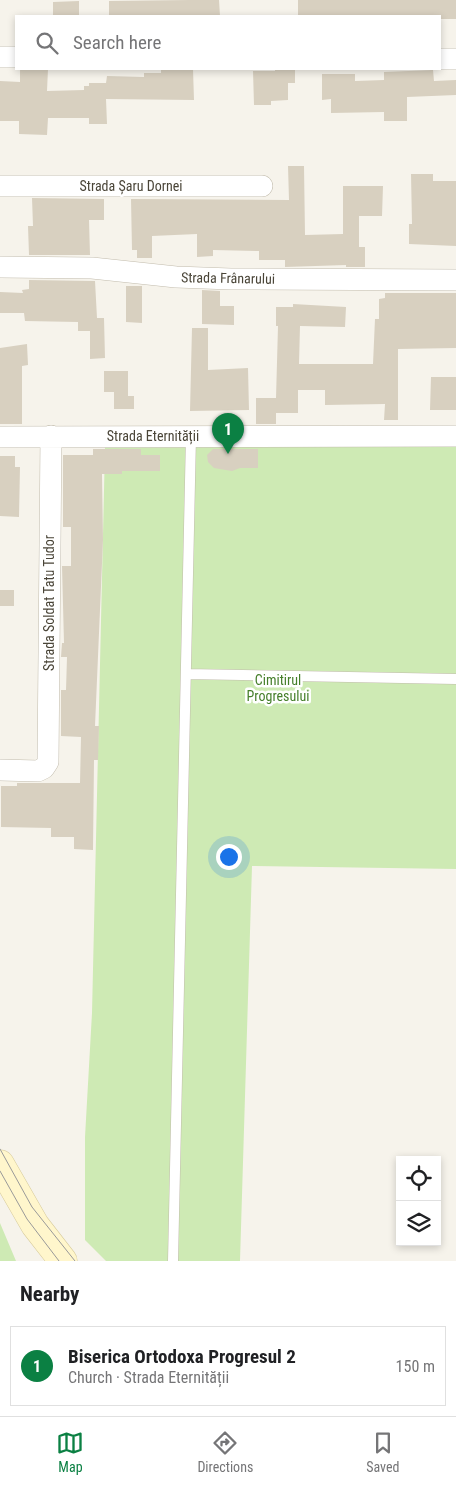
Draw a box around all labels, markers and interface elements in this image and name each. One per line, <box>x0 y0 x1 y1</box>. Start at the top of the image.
search box <box>15 15 441 70</box>
icon: search <box>33 29 61 57</box>
text: Search here <box>73 31 161 54</box>
street label: Strada Șaru Dornei <box>79 178 183 195</box>
street label: Strada Frânarului <box>181 269 275 287</box>
pin: 1 <box>212 413 244 454</box>
street label: Strada Eternității <box>107 428 199 445</box>
street label: Strada Soldat Tatu Tudor <box>41 535 57 671</box>
park label: Cimitirul Progresului <box>247 672 309 704</box>
your location <box>216 844 242 870</box>
map controls <box>396 1156 441 1246</box>
button: locate <box>396 1156 441 1201</box>
button: layers <box>396 1201 441 1246</box>
text: Nearby <box>20 1282 79 1306</box>
text: Biserica Ortodoxa Progresul 2 <box>68 1345 296 1368</box>
text: 1 <box>33 1357 41 1376</box>
text: 150 m <box>396 1357 435 1376</box>
text: Church · Strada Eternității <box>68 1368 229 1387</box>
tab: Map <box>56 1429 84 1475</box>
tab: Directions <box>197 1429 253 1475</box>
tab: Saved <box>366 1429 400 1475</box>

